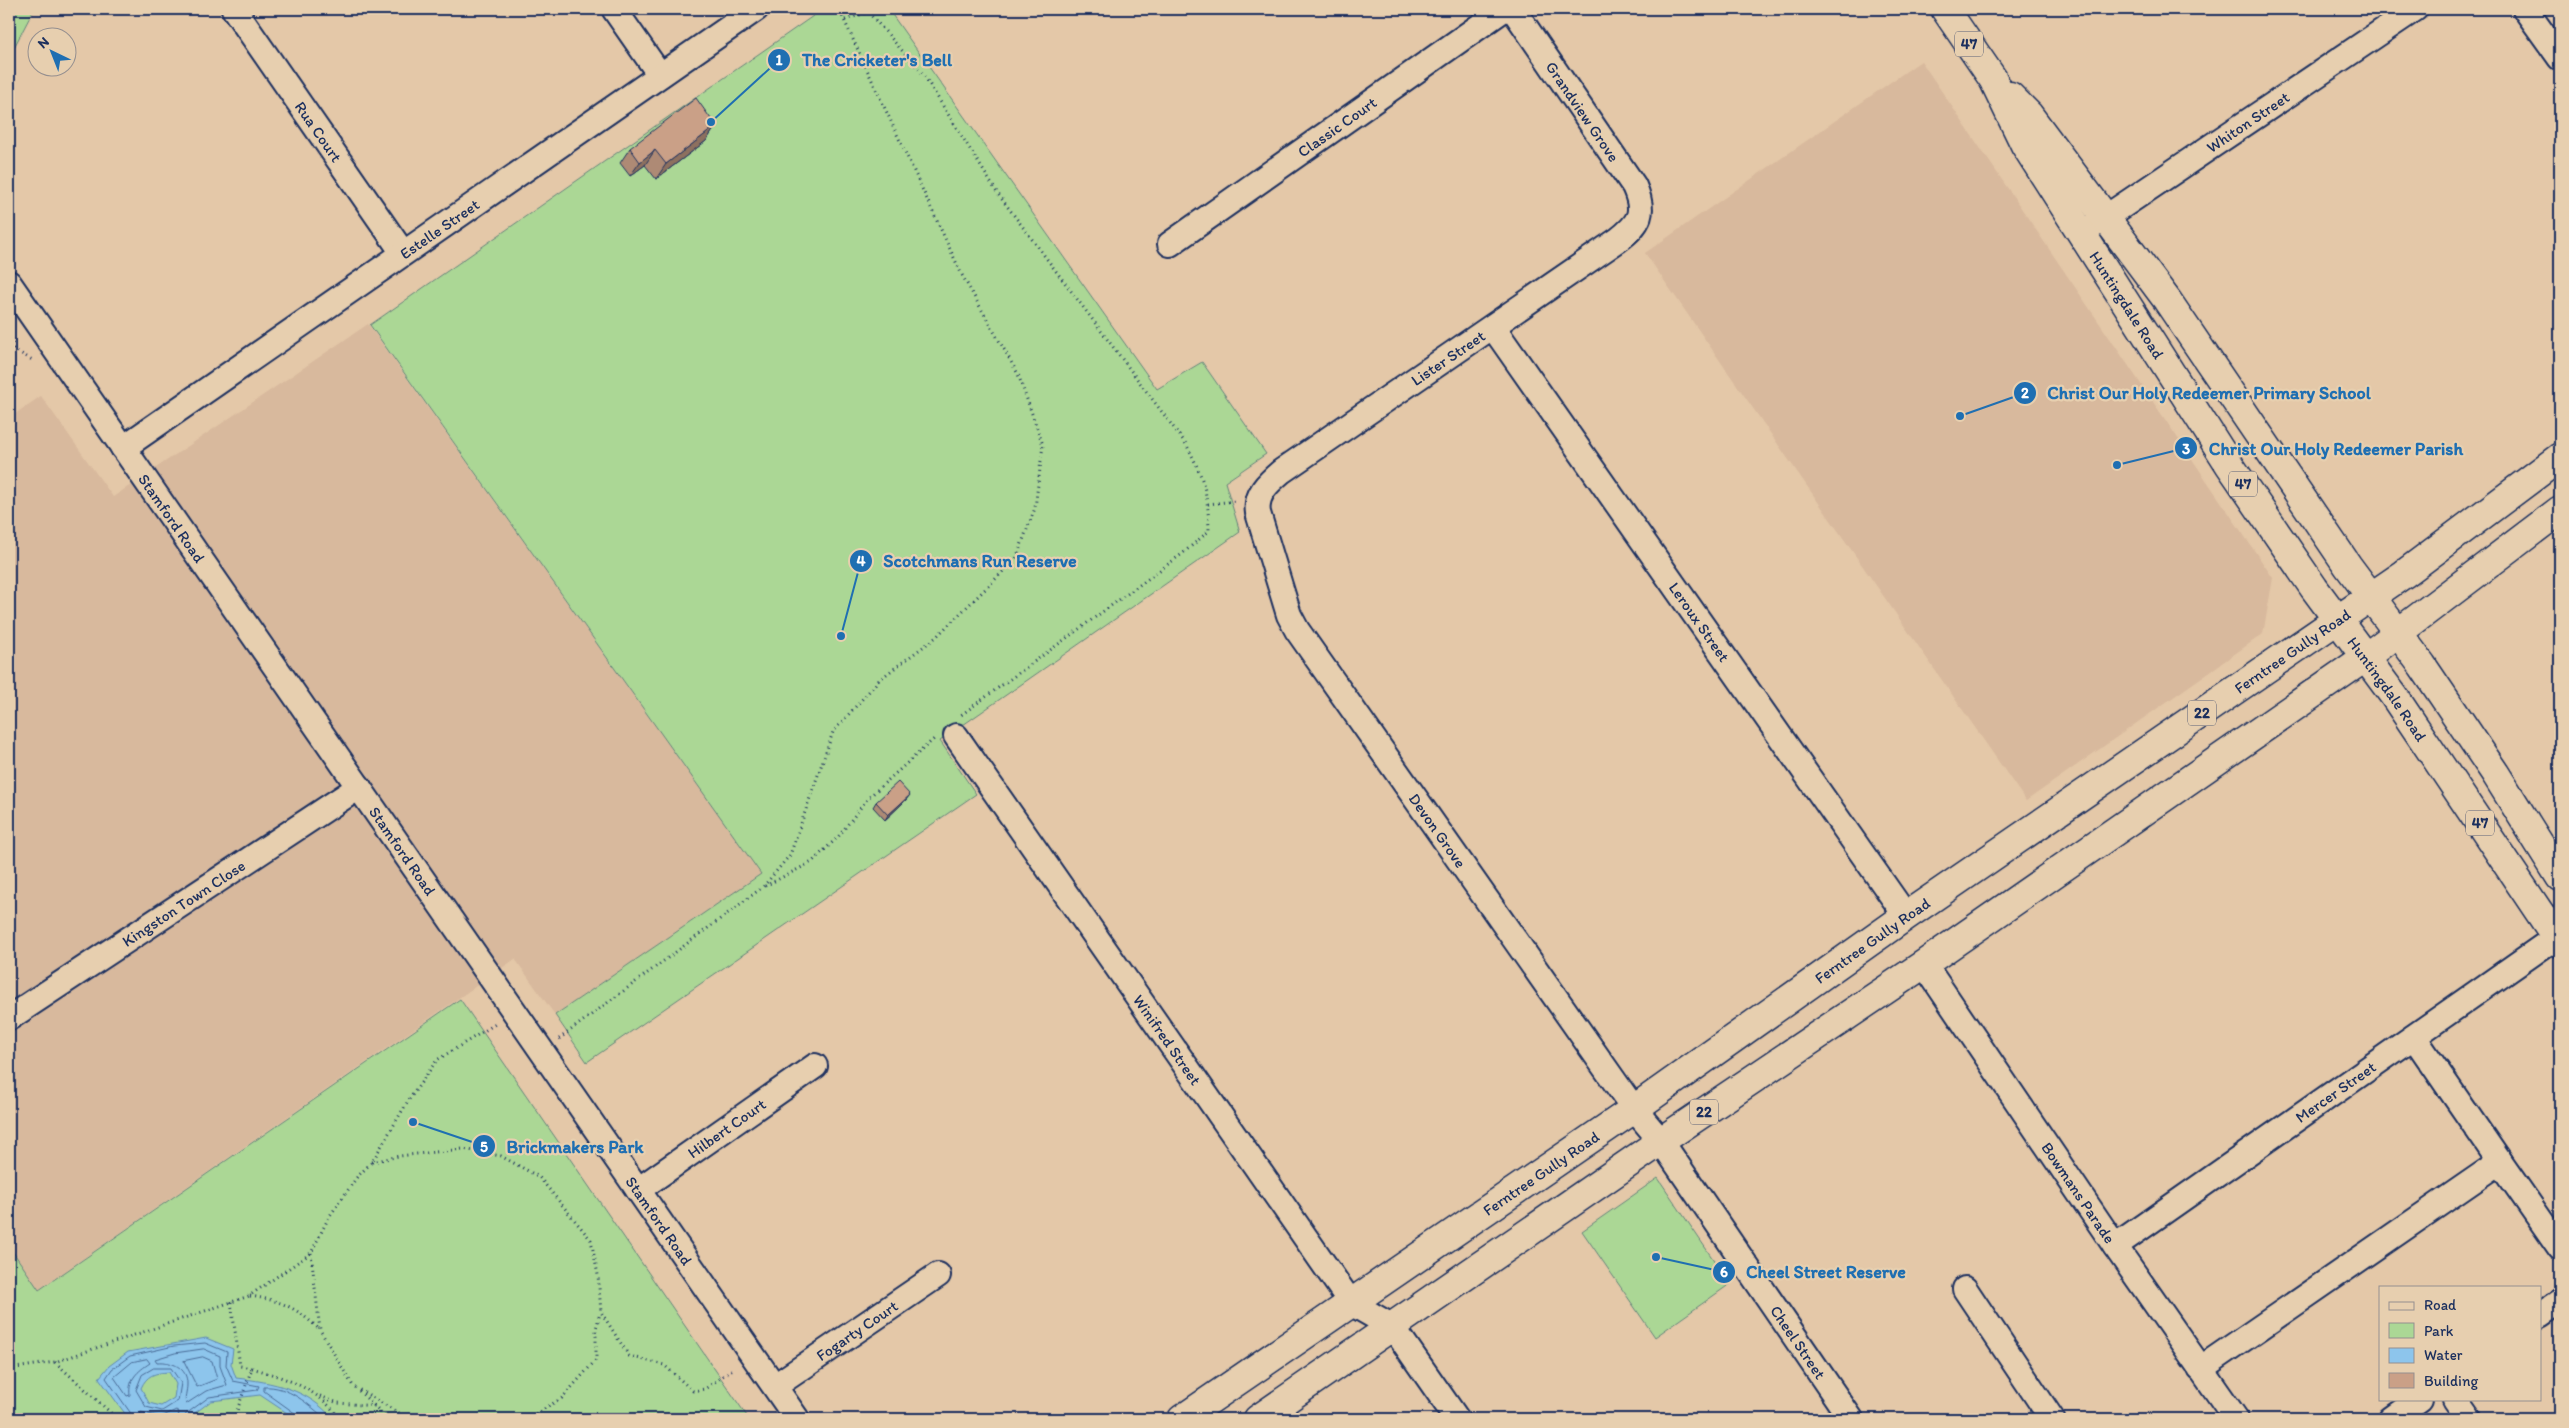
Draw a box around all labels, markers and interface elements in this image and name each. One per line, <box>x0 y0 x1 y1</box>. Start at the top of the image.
north arrow <box>28 28 78 78</box>
road number: 47 <box>1955 32 1983 56</box>
text: N <box>34 33 53 52</box>
callout: The Cricketer's Bell <box>767 44 962 77</box>
text: The Cricketer's Bell <box>801 49 953 71</box>
text: 1 <box>776 51 783 69</box>
street label: Grandview Grove <box>1542 58 1624 165</box>
street label: Whiton Street <box>2203 87 2293 156</box>
street label: Classic Court <box>1294 92 1380 161</box>
street label: Rua Court <box>291 97 346 166</box>
street label: Estelle Street <box>396 194 483 263</box>
street label: Huntingdale Road <box>2086 248 2169 362</box>
street label: Lister Street <box>1407 326 1489 390</box>
callout: Christ Our Holy Redeemer Primary School <box>2013 377 2380 410</box>
text: Christ Our Holy Redeemer Primary School <box>2047 382 2372 404</box>
text: 2 <box>2021 384 2029 402</box>
callout: Christ Our Holy Redeemer Parish <box>2174 432 2473 465</box>
text: Christ Our Holy Redeemer Parish <box>2209 438 2463 460</box>
text: 3 <box>2182 440 2190 458</box>
street label: Stamford Road <box>135 470 210 566</box>
road number: 47 <box>2229 472 2257 496</box>
callout: Scotchmans Run Reserve <box>848 544 1086 577</box>
text: Scotchmans Run Reserve <box>883 550 1077 572</box>
text: 4 <box>856 552 866 570</box>
street label: Leroux Street <box>1665 578 1734 665</box>
street label: Ferntree Gully Road <box>2230 604 2354 697</box>
street label: Huntingdale Road <box>2344 633 2431 745</box>
road number: 22 <box>2188 700 2216 726</box>
street label: Devon Grove <box>1405 789 1471 871</box>
street label: Stamford Road <box>365 803 440 899</box>
road number: 47 <box>2466 810 2494 836</box>
street label: Kingston Town Close <box>118 855 249 950</box>
street label: Ferntree Gully Road <box>1811 893 1934 987</box>
street label: Winifred Street <box>1129 991 1206 1089</box>
street label: Mercer Street <box>2291 1057 2379 1126</box>
street label: Hilbert Court <box>684 1094 769 1162</box>
road number: 22 <box>1690 1100 1718 1124</box>
street label: Ferntree Gully Road <box>1479 1126 1603 1219</box>
callout: Brickmakers Park <box>471 1130 653 1163</box>
text: Brickmakers Park <box>506 1136 644 1158</box>
text: 5 <box>480 1138 488 1156</box>
street label: Bowmans Parade <box>2038 1138 2120 1247</box>
street label: Stamford Road <box>622 1172 697 1269</box>
callout: Cheel Street Reserve <box>1711 1256 1915 1289</box>
text: Cheel Street Reserve <box>1746 1261 1906 1283</box>
text: 6 <box>1720 1263 1728 1281</box>
legend <box>2379 1286 2542 1400</box>
street label: Fogarty Court <box>812 1296 901 1365</box>
text: Road <box>2424 1296 2457 1314</box>
street label: Cheel Street <box>1766 1301 1830 1382</box>
text: Park <box>2424 1322 2454 1340</box>
text: Water <box>2424 1346 2463 1364</box>
text: Building <box>2424 1372 2478 1390</box>

